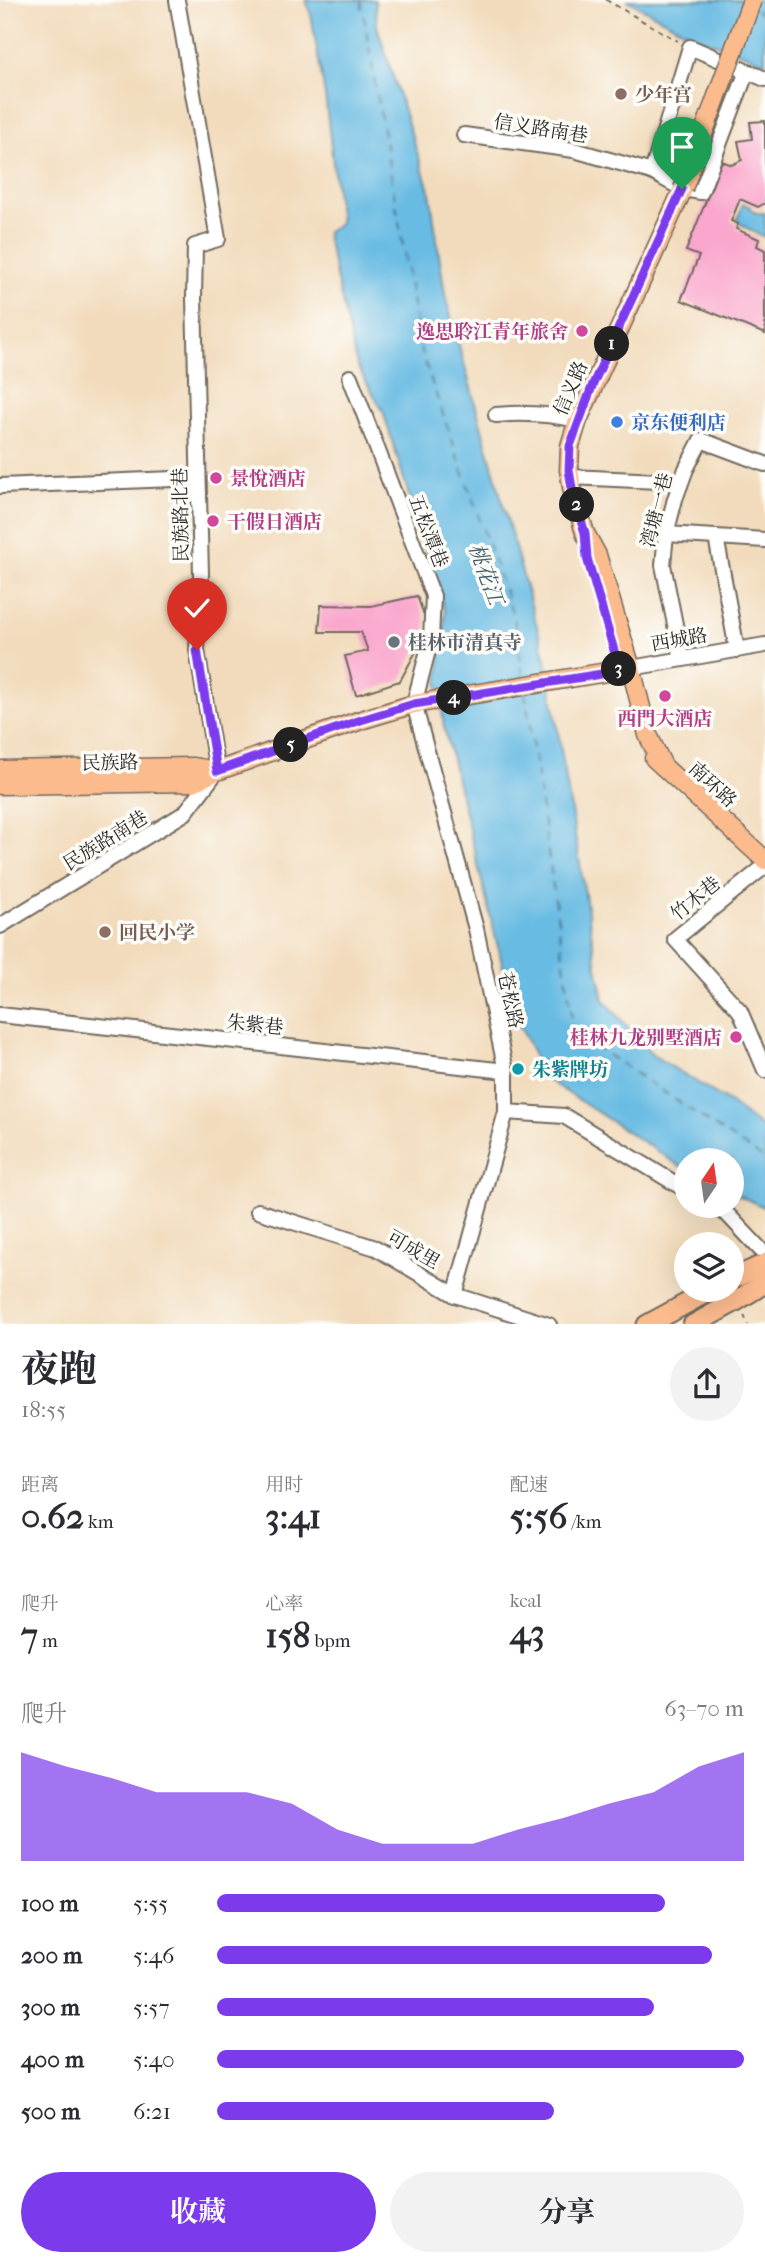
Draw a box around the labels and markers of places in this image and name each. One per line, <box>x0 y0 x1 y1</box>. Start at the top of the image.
place label: 少年宫 <box>635 84 692 106</box>
marker: 少年宫 <box>613 86 629 102</box>
pin <box>652 117 712 189</box>
place label: 逸思聆江青年旅舍 <box>416 321 568 343</box>
marker: 逸思聆江青年旅舍 <box>574 323 590 339</box>
pin: 1 <box>594 326 630 362</box>
place label: 京东便利店 <box>631 412 726 434</box>
marker: 京东便利店 <box>609 414 625 430</box>
place label: 景悅酒店 <box>230 468 306 490</box>
marker: 景悅酒店 <box>208 470 224 486</box>
pin: 2 <box>560 488 594 522</box>
place label: 干假日酒店 <box>227 511 322 533</box>
marker: 干假日酒店 <box>205 513 221 529</box>
pin <box>167 578 227 650</box>
place label: 桂林市清真寺 <box>408 632 522 654</box>
marker: 桂林市清真寺 <box>386 634 402 650</box>
pin: 3 <box>602 652 636 686</box>
pin: 4 <box>436 680 472 716</box>
marker: 西門大酒店 <box>657 688 673 704</box>
place label: 西門大酒店 <box>617 708 713 730</box>
pin: 5 <box>274 728 308 762</box>
place label: 回民小学 <box>119 922 195 944</box>
marker: 回民小学 <box>97 924 113 940</box>
place label: 桂林九龙别墅酒店 <box>570 1027 722 1049</box>
marker: 桂林九龙别墅酒店 <box>728 1029 744 1045</box>
place label: 朱紫牌坊 <box>532 1059 608 1081</box>
marker: 朱紫牌坊 <box>510 1061 526 1077</box>

